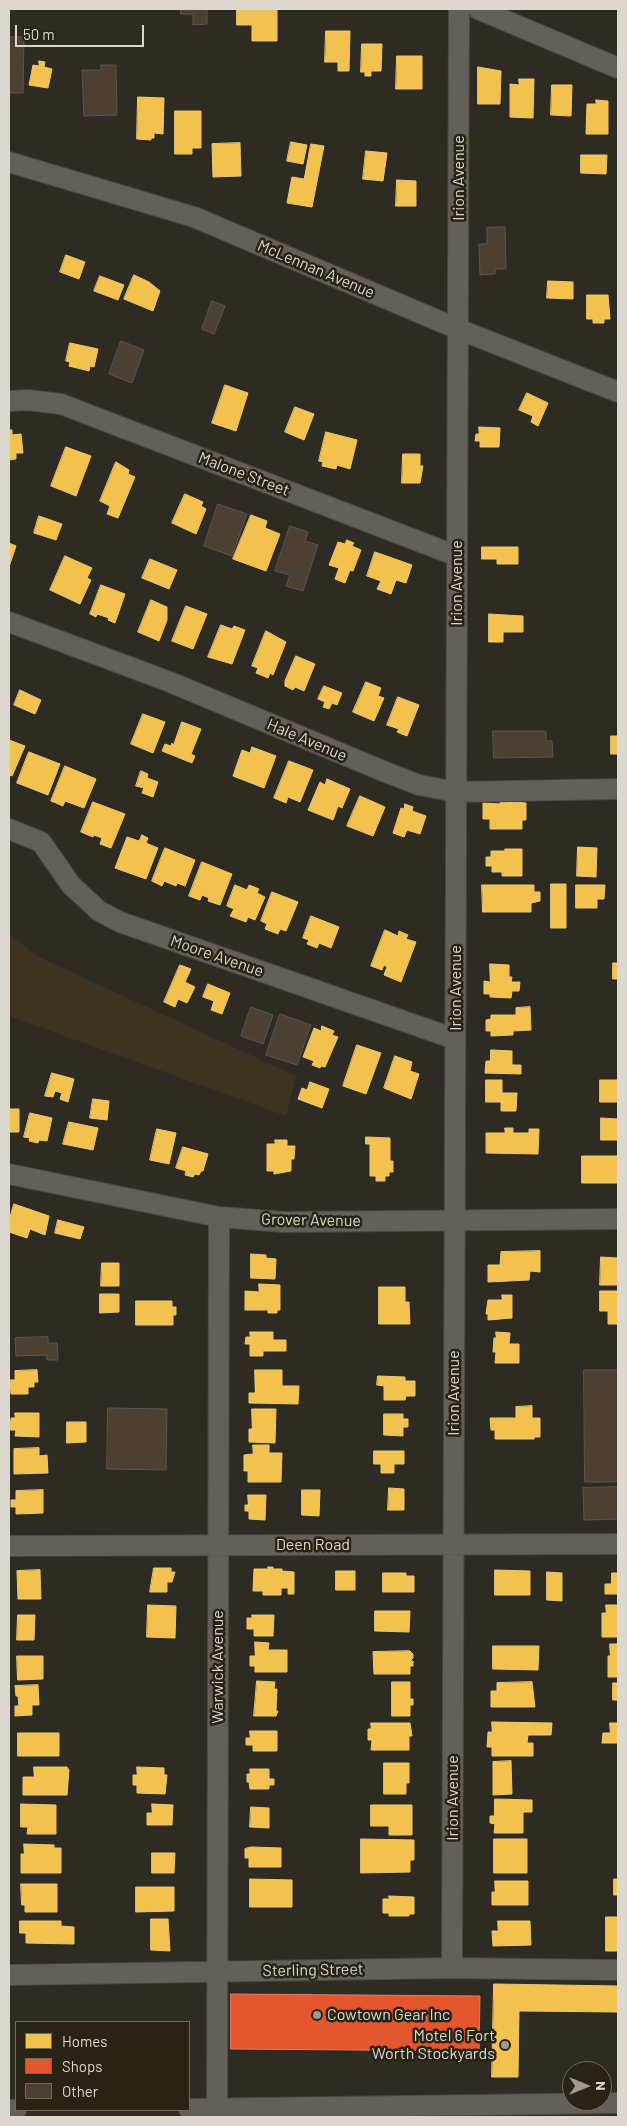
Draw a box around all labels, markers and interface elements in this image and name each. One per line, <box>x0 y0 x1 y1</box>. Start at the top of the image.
scale bar <box>18 15 146 47</box>
text: 50 m <box>23 25 55 43</box>
street label: Irion Avenue <box>449 135 469 221</box>
street label: McLennan Avenue <box>255 236 377 302</box>
street label: Malone Street <box>196 448 292 500</box>
street label: Irion Avenue <box>447 540 467 626</box>
street label: Hale Avenue <box>264 715 350 765</box>
street label: Moore Avenue <box>168 931 266 981</box>
street label: Irion Avenue <box>446 945 466 1031</box>
street label: Grover Avenue <box>261 1210 361 1230</box>
street label: Irion Avenue <box>444 1350 464 1436</box>
street label: Deen Road <box>276 1535 350 1555</box>
street label: Warwick Avenue <box>208 1610 228 1724</box>
street label: Irion Avenue <box>443 1755 463 1841</box>
street label: Sterling Street <box>262 1960 364 1980</box>
place label: Cowtown Gear Inc <box>327 2005 450 2025</box>
marker: Cowtown Gear Inc <box>311 2009 323 2021</box>
legend <box>15 2021 190 2111</box>
place label: Motel 6 Fort Worth Stockyards <box>372 2026 495 2064</box>
text: Homes <box>62 2032 107 2050</box>
marker: Motel 6 Fort Worth Stockyards <box>499 2039 511 2051</box>
text: Shops <box>62 2057 102 2075</box>
north arrow <box>562 2061 612 2111</box>
text: N <box>593 2081 610 2091</box>
text: Other <box>62 2082 98 2100</box>

